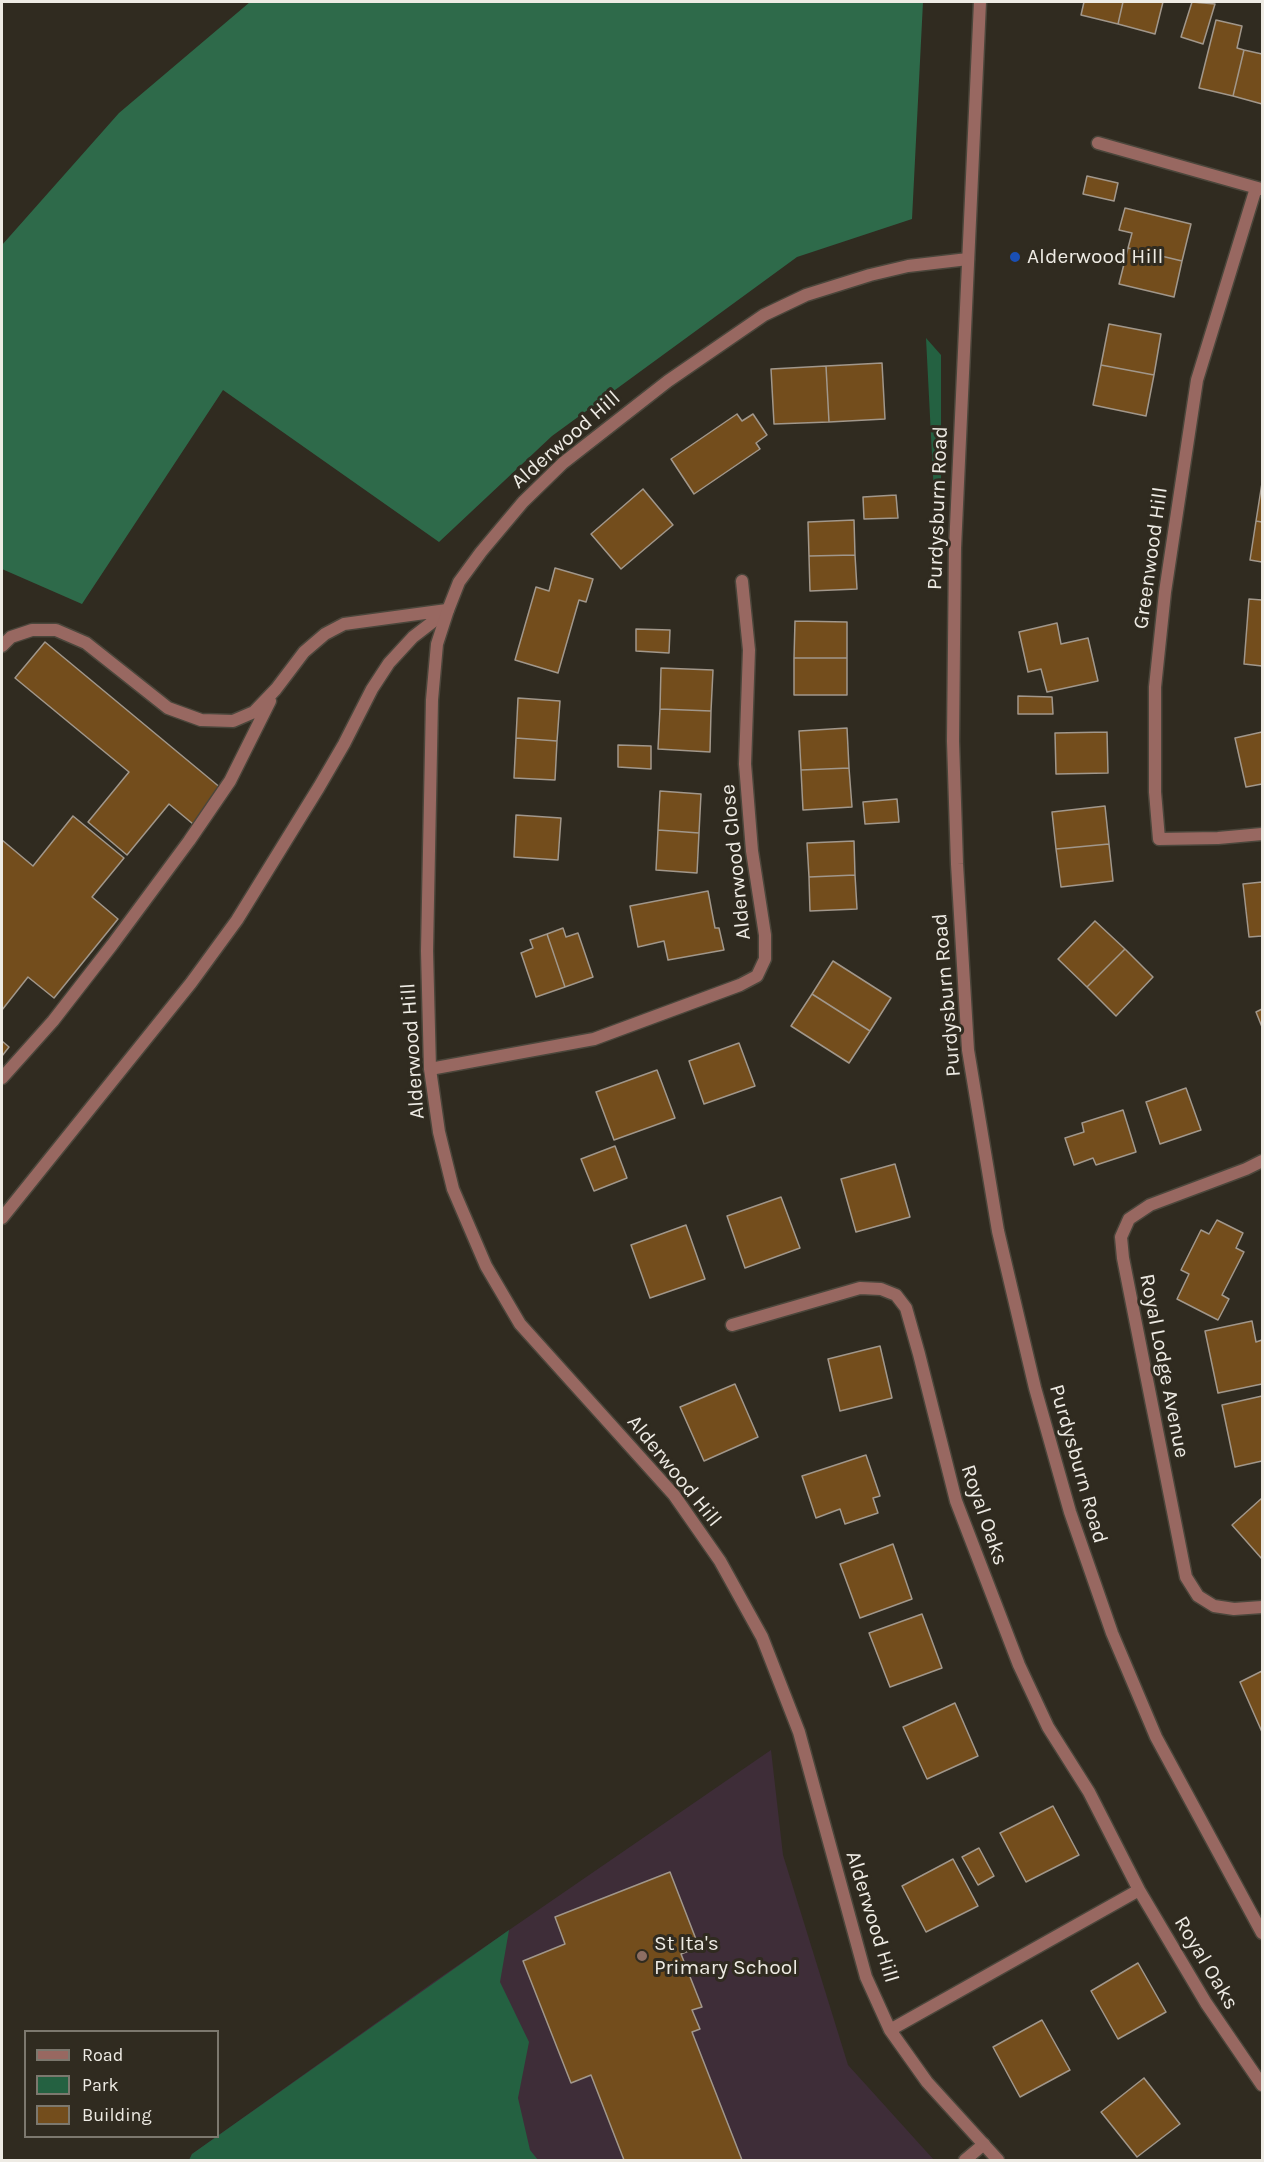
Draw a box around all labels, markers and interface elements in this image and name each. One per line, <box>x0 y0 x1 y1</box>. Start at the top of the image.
place label: Alderwood Hill <box>1027 244 1163 270</box>
marker: Alderwood Hill <box>1008 250 1022 264</box>
street label: Alderwood Hill <box>506 386 626 494</box>
street label: Purdysburn Road <box>923 426 953 590</box>
street label: Greenwood Hill <box>1129 485 1173 631</box>
street label: Alderwood Close <box>715 783 757 941</box>
street label: Purdysburn Road <box>927 912 967 1078</box>
street label: Alderwood Hill <box>396 982 430 1120</box>
street label: Royal Lodge Avenue <box>1134 1272 1194 1460</box>
street label: Purdysburn Road <box>1043 1382 1113 1546</box>
street label: Alderwood Hill <box>621 1410 727 1532</box>
street label: Royal Oaks <box>955 1461 1013 1569</box>
street label: Alderwood Hill <box>840 1848 904 1986</box>
street label: Royal Oaks <box>1168 1912 1244 2014</box>
place label: St Ita's Primary School <box>654 1931 798 1981</box>
marker: St Ita's Primary School <box>635 1949 649 1963</box>
legend <box>24 2030 219 2138</box>
text: Road <box>82 2044 123 2066</box>
text: Park <box>82 2074 119 2096</box>
text: Building <box>82 2104 152 2126</box>

